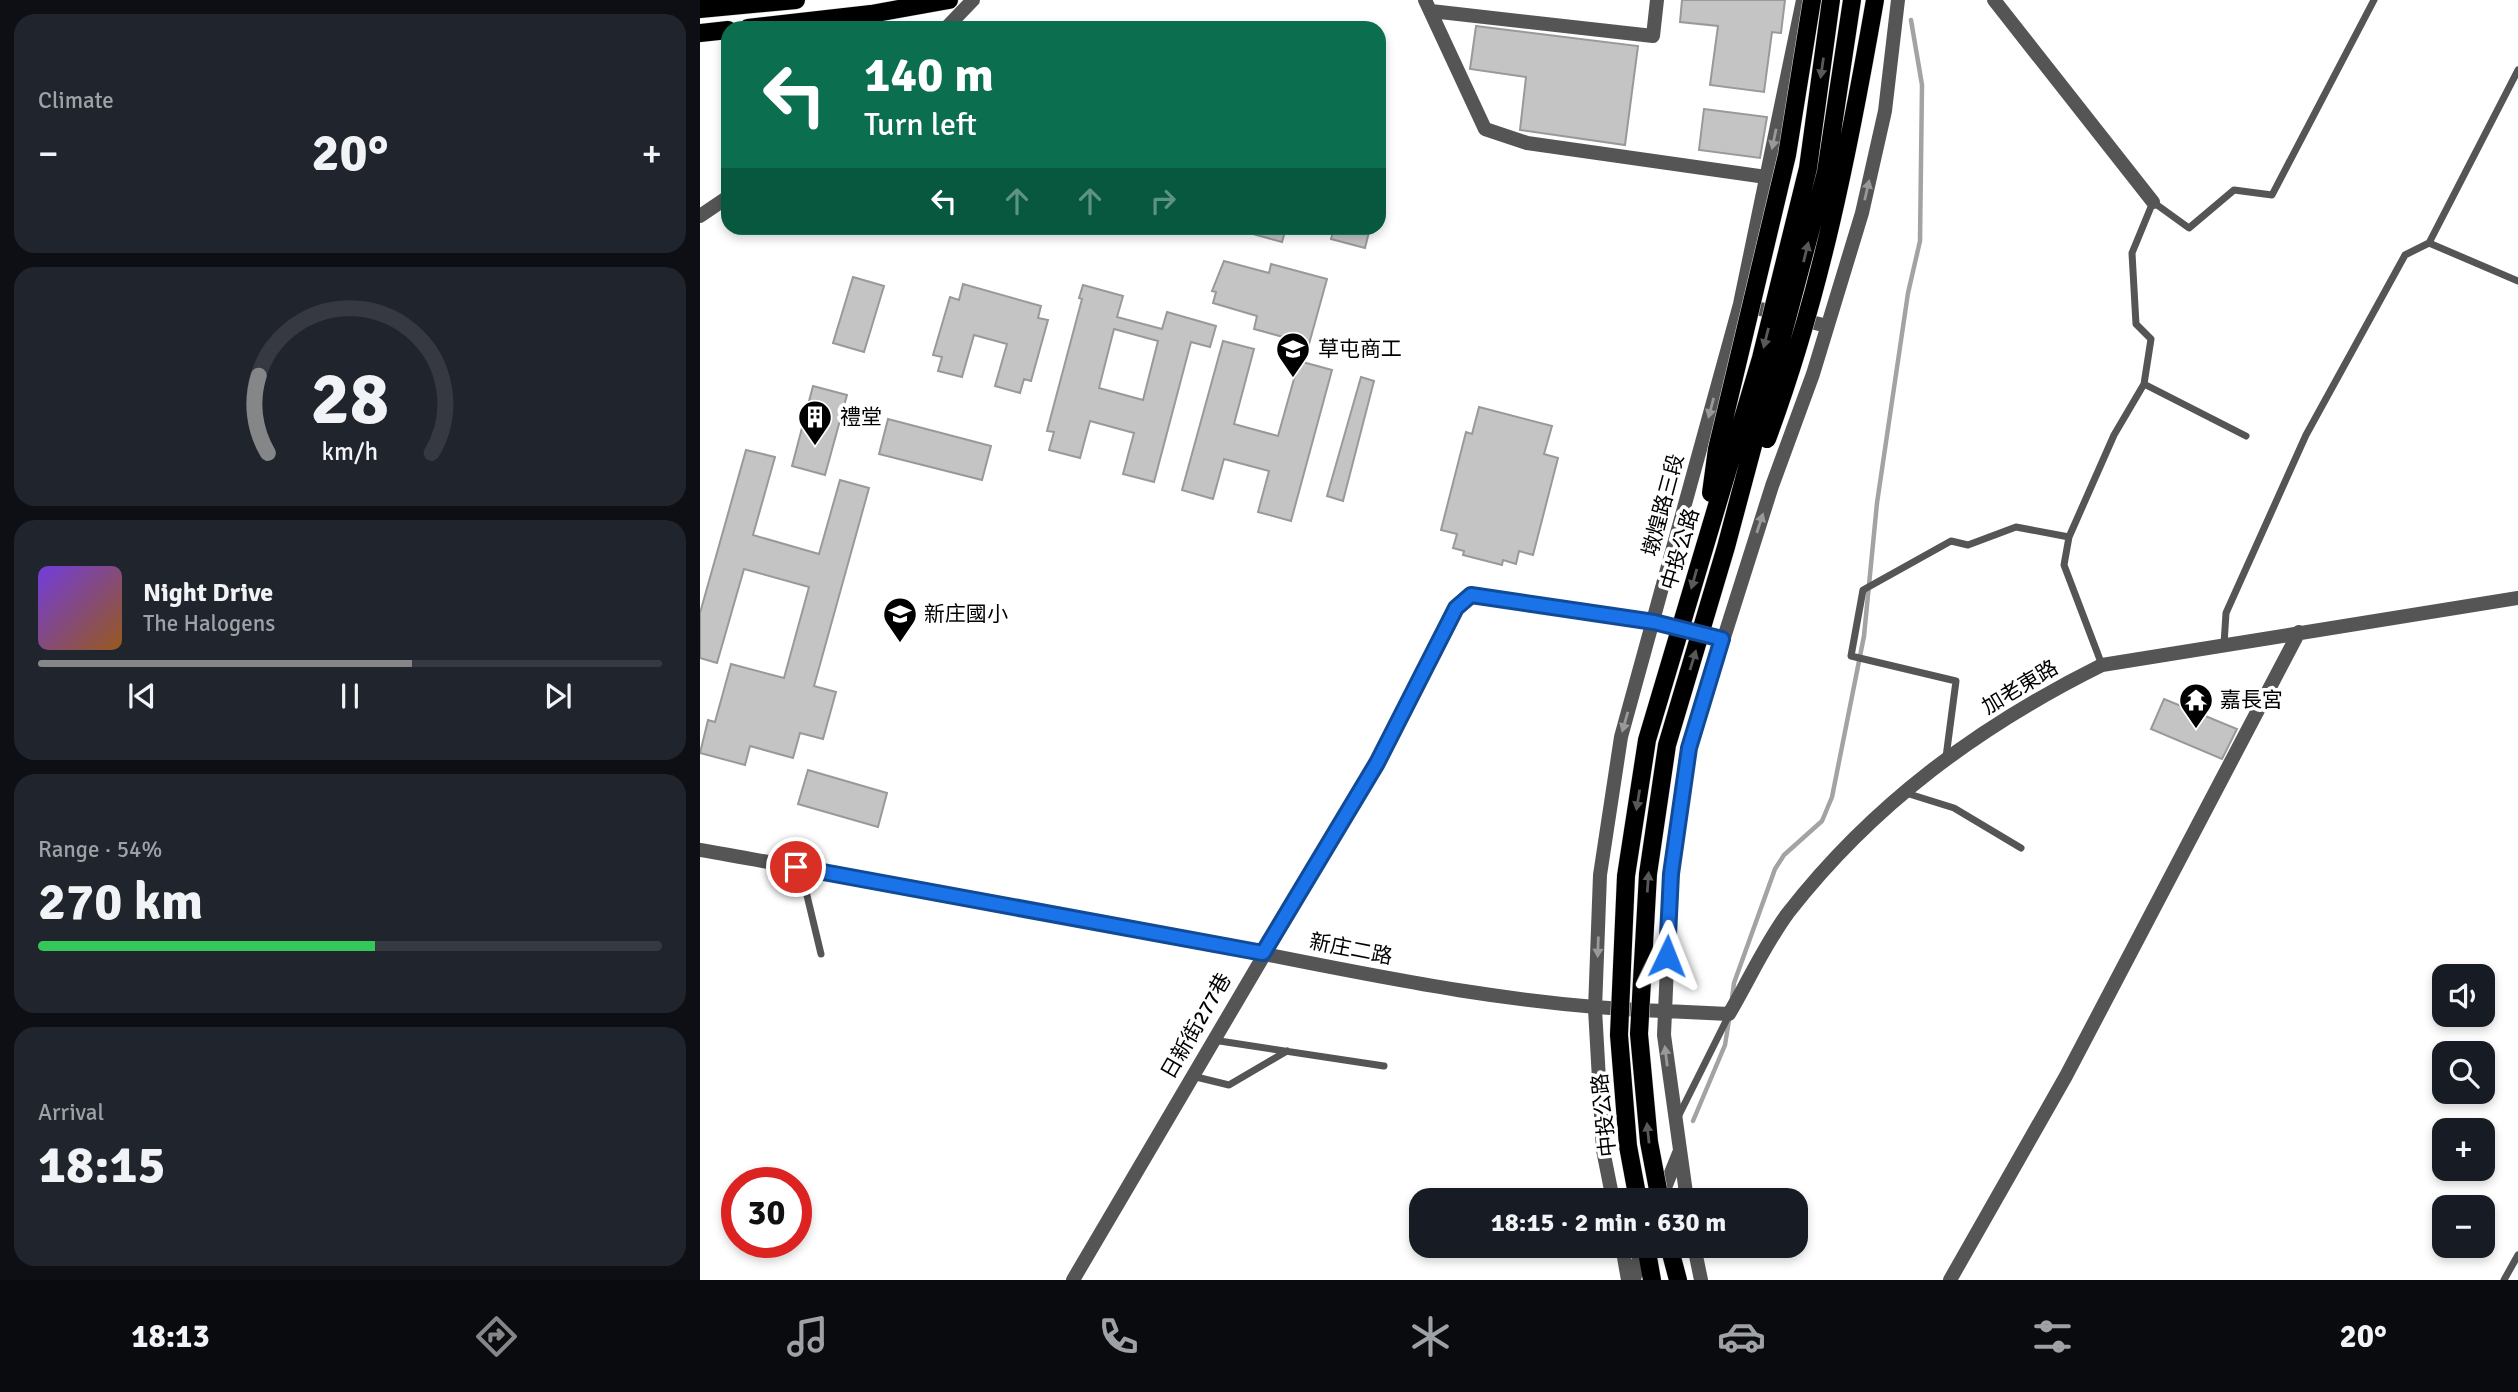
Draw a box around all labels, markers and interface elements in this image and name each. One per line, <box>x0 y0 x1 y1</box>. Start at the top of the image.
text: 140 m <box>864 45 994 105</box>
icon: left <box>749 49 840 140</box>
one-way arrow <box>1816 57 1827 79</box>
text: Climate <box>38 86 114 115</box>
text: Turn left <box>864 105 977 144</box>
text: 20° <box>312 121 388 185</box>
one-way arrow <box>1769 128 1780 150</box>
text: − <box>38 130 59 177</box>
text: + <box>641 130 662 177</box>
one-way arrow <box>1862 179 1873 201</box>
icon: left <box>925 182 963 220</box>
icon: ahead <box>998 182 1036 220</box>
icon: ahead <box>1071 182 1109 220</box>
icon: right <box>1144 182 1182 220</box>
one-way arrow <box>1801 240 1812 262</box>
one-way arrow <box>1760 327 1771 349</box>
school or university icon: 草屯商工 <box>1274 330 1312 379</box>
place label: 草屯商工 <box>1318 336 1402 362</box>
text: 28 <box>311 355 389 444</box>
one-way arrow <box>1705 397 1716 419</box>
building icon: 禮堂 <box>796 398 834 447</box>
place label: 禮堂 <box>840 404 882 430</box>
text: km/h <box>322 436 378 467</box>
street label: 墩煌路三段 <box>1637 451 1689 559</box>
street label: 中投公路 <box>1655 505 1705 593</box>
one-way arrow <box>1755 512 1766 533</box>
one-way arrow <box>1689 569 1699 590</box>
text: Night Drive <box>143 577 273 609</box>
school or university icon: 新庄國小 <box>881 595 919 644</box>
place label: 新庄國小 <box>924 601 1008 627</box>
text: The Halogens <box>143 609 275 638</box>
one-way arrow <box>1688 649 1698 670</box>
street label: 加老東路 <box>1977 654 2063 720</box>
icon: previous <box>123 677 161 715</box>
icon: pause <box>331 677 369 715</box>
icon: next <box>539 677 577 715</box>
temple icon: 嘉長宮 <box>2177 681 2215 730</box>
place label: 嘉長宮 <box>2220 687 2283 713</box>
one-way arrow <box>1620 712 1630 733</box>
one-way arrow <box>1632 789 1643 811</box>
text: Range · 54% <box>38 835 162 864</box>
pin <box>766 837 826 897</box>
icon: arrive <box>777 848 815 886</box>
text: 270 km <box>38 870 203 934</box>
one-way arrow <box>1643 871 1654 893</box>
position arrow <box>1630 919 1704 993</box>
street label: 新庄二路 <box>1307 928 1395 970</box>
one-way arrow <box>1592 936 1603 958</box>
map controls <box>2432 964 2495 1258</box>
button: sound <box>2432 964 2495 1027</box>
street label: 日新街277巷 <box>1155 968 1237 1084</box>
button: search <box>2432 1041 2495 1104</box>
one-way arrow <box>1661 1045 1672 1067</box>
street label: 中投公路 <box>1587 1072 1621 1158</box>
text: Arrival <box>38 1098 104 1127</box>
button: + <box>2432 1118 2495 1181</box>
one-way arrow <box>1642 1122 1653 1144</box>
text: 18:15 <box>38 1133 166 1197</box>
speed limit sign: 30 <box>721 1167 812 1258</box>
button: − <box>2432 1195 2495 1258</box>
text: 18:15 · 2 min · 630 m <box>1491 1207 1726 1239</box>
icon: directions <box>472 1312 521 1361</box>
icon: music <box>783 1312 832 1361</box>
icon: phone <box>1094 1312 1143 1361</box>
icon: climate <box>1406 1312 1455 1361</box>
icon: car <box>1717 1312 1766 1361</box>
icon: filters <box>2028 1312 2077 1361</box>
text: 18:13 <box>131 1317 210 1356</box>
text: 20° <box>2339 1317 2387 1356</box>

